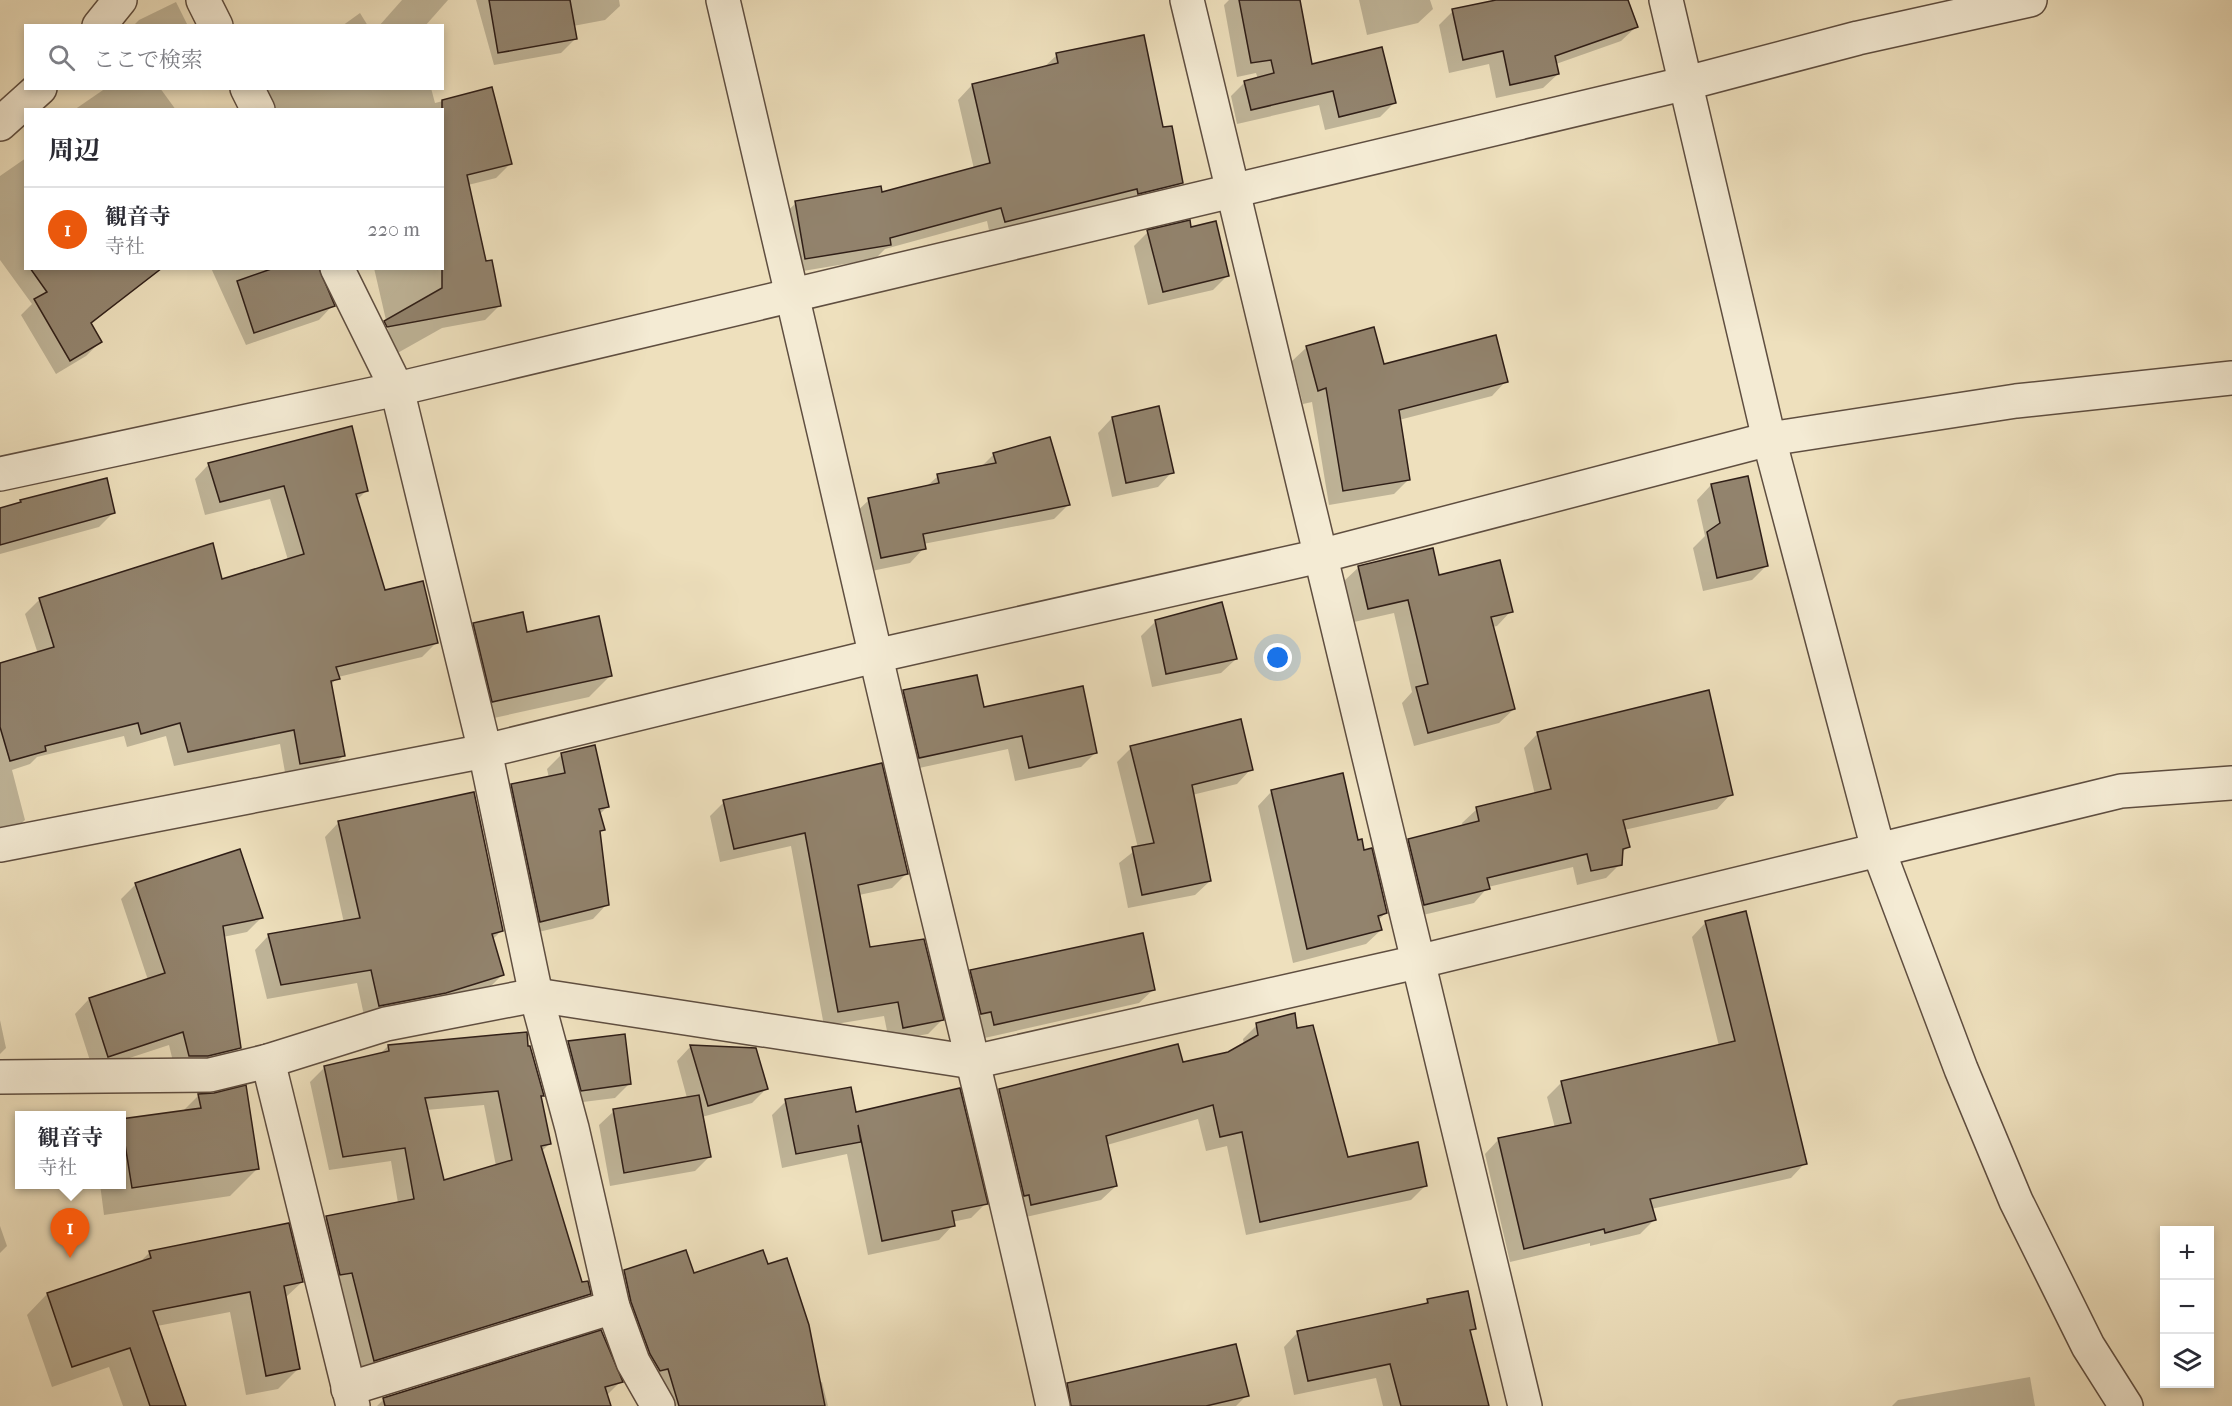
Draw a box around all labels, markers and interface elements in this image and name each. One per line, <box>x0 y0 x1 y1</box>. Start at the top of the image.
search box <box>24 24 444 90</box>
icon: search <box>45 41 78 74</box>
text: ここで検索 <box>93 47 203 73</box>
text: 周辺 <box>48 135 100 166</box>
text: 観音寺 <box>105 204 171 230</box>
text: 1 <box>64 218 71 241</box>
text: 220 m <box>367 218 420 241</box>
text: 寺社 <box>105 235 145 258</box>
your location <box>1263 643 1292 672</box>
popup <box>15 1111 126 1189</box>
text: 観音寺 <box>37 1125 104 1151</box>
text: 寺社 <box>37 1156 77 1179</box>
pin: 1 <box>50 1208 90 1258</box>
map controls <box>2160 1226 2214 1388</box>
button: + <box>2160 1226 2214 1280</box>
button: − <box>2160 1280 2214 1334</box>
button: layers <box>2160 1334 2214 1388</box>

